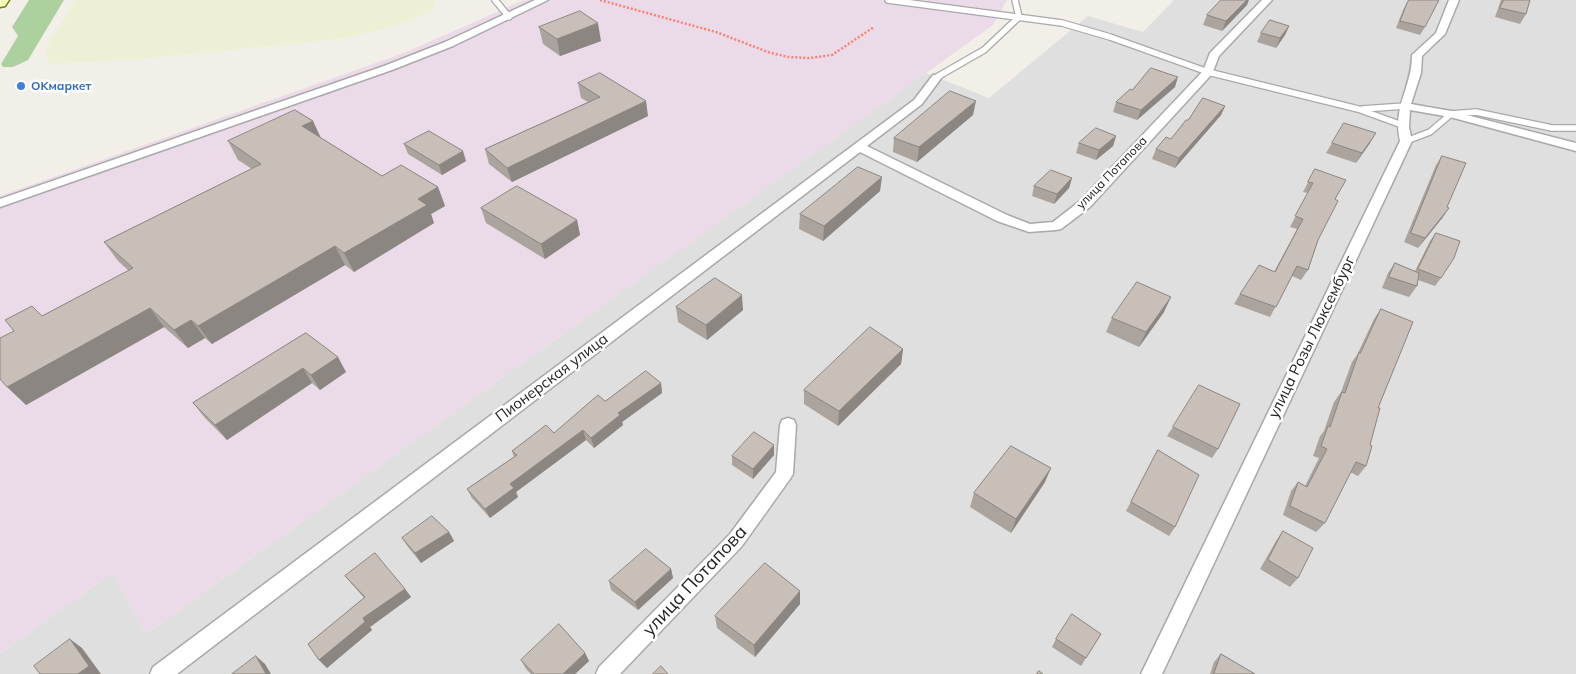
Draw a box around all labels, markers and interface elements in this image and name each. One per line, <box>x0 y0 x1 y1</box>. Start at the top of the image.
place label: OKмаркет <box>31 79 91 93</box>
marker: OKмаркет <box>15 80 27 92</box>
street label: улица Потапова <box>1074 134 1150 212</box>
street label: улица Розы Люксембург <box>1265 253 1359 421</box>
street label: Пионерская улица <box>492 330 612 426</box>
street label: улица Потапова <box>638 521 752 641</box>

